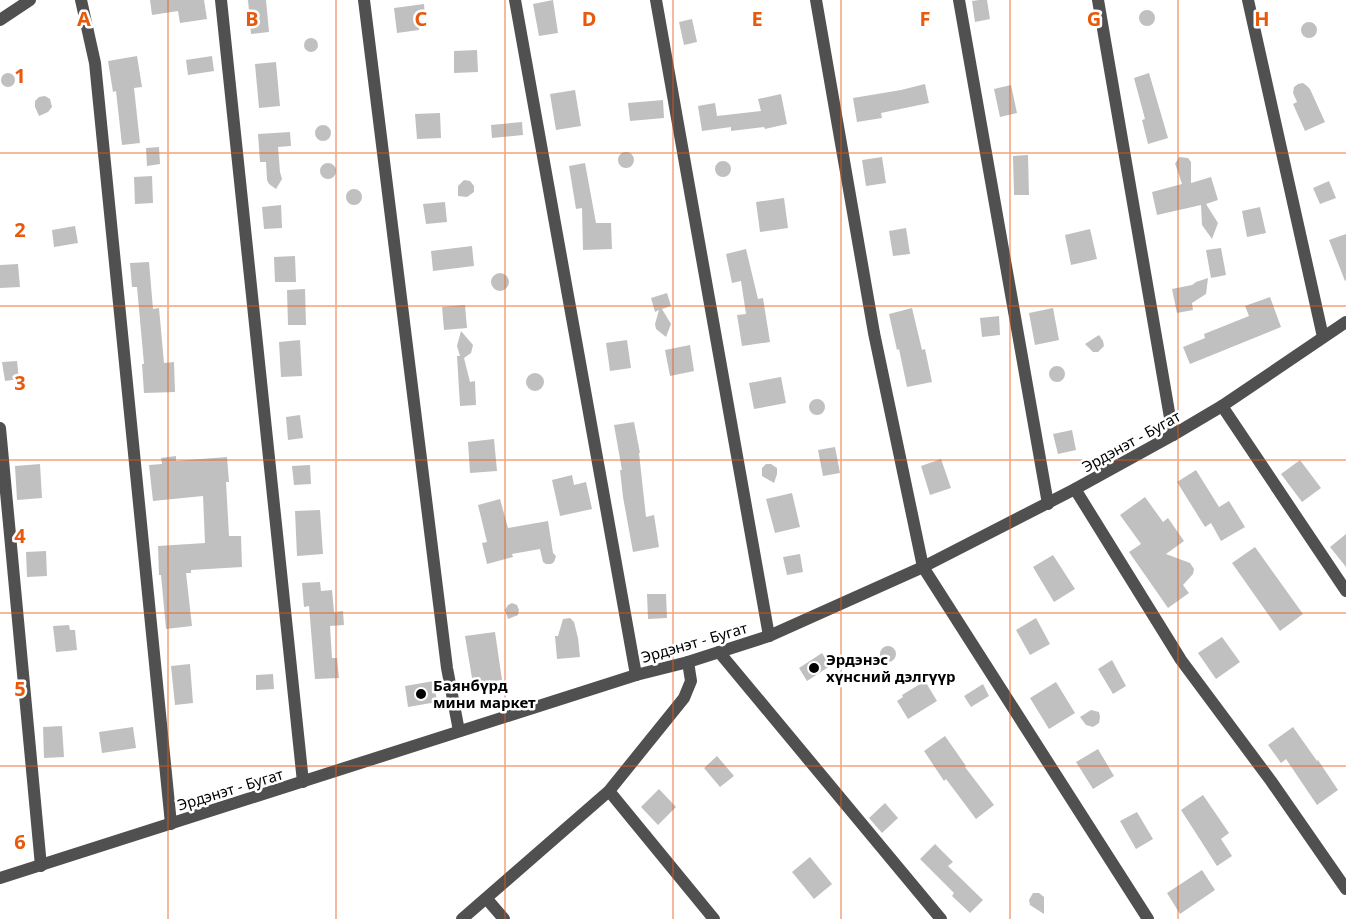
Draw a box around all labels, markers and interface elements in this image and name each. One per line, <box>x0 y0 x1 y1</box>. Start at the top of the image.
text: A <box>77 5 91 32</box>
text: B <box>245 5 259 32</box>
text: C <box>415 5 428 32</box>
text: D <box>582 5 596 32</box>
text: E <box>751 5 763 32</box>
text: F <box>920 5 930 32</box>
text: G <box>1087 5 1101 32</box>
text: H <box>1254 5 1270 32</box>
text: 1 <box>14 62 26 89</box>
text: 2 <box>14 216 26 243</box>
text: 3 <box>14 369 26 396</box>
street label: Эрдэнэт - Бугат <box>1078 406 1184 476</box>
text: 4 <box>14 522 26 549</box>
street label: Эрдэнэт - Бугат <box>639 617 750 667</box>
place label: Эрдэнэс хүнсний дэлгүүр <box>826 649 956 686</box>
marker: Эрдэнэс хүнсний дэлгүүр <box>807 661 821 675</box>
text: 5 <box>14 675 26 702</box>
place label: Баянбүрд мини маркет <box>433 675 536 712</box>
marker: Баянбүрд мини маркет <box>414 687 428 701</box>
street label: Эрдэнэт - Бугат <box>175 763 285 815</box>
text: 6 <box>14 828 26 855</box>

